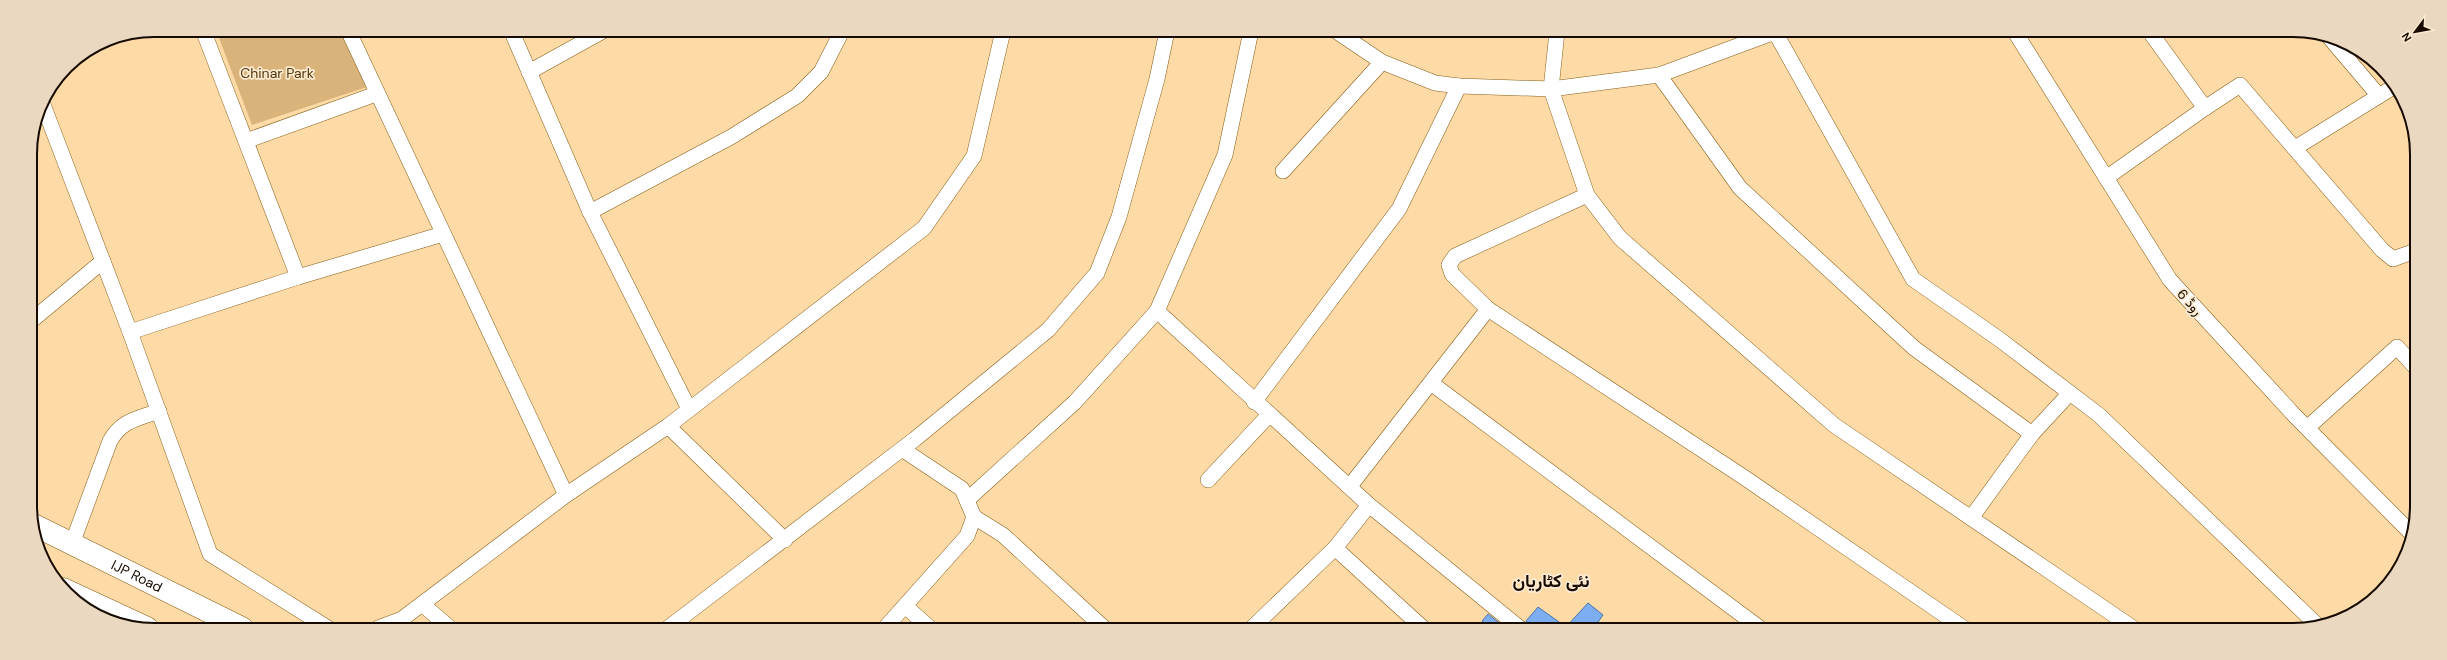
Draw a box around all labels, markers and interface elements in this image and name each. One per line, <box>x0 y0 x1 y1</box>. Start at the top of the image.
north arrow <box>2395 12 2435 52</box>
text: N <box>2398 30 2415 44</box>
park label: Chinar Park <box>240 64 314 82</box>
street label: روڈ 6 <box>2173 285 2207 319</box>
street label: IJP Road <box>108 556 165 596</box>
district label: نئی کٹاریان <box>1513 569 1589 593</box>

